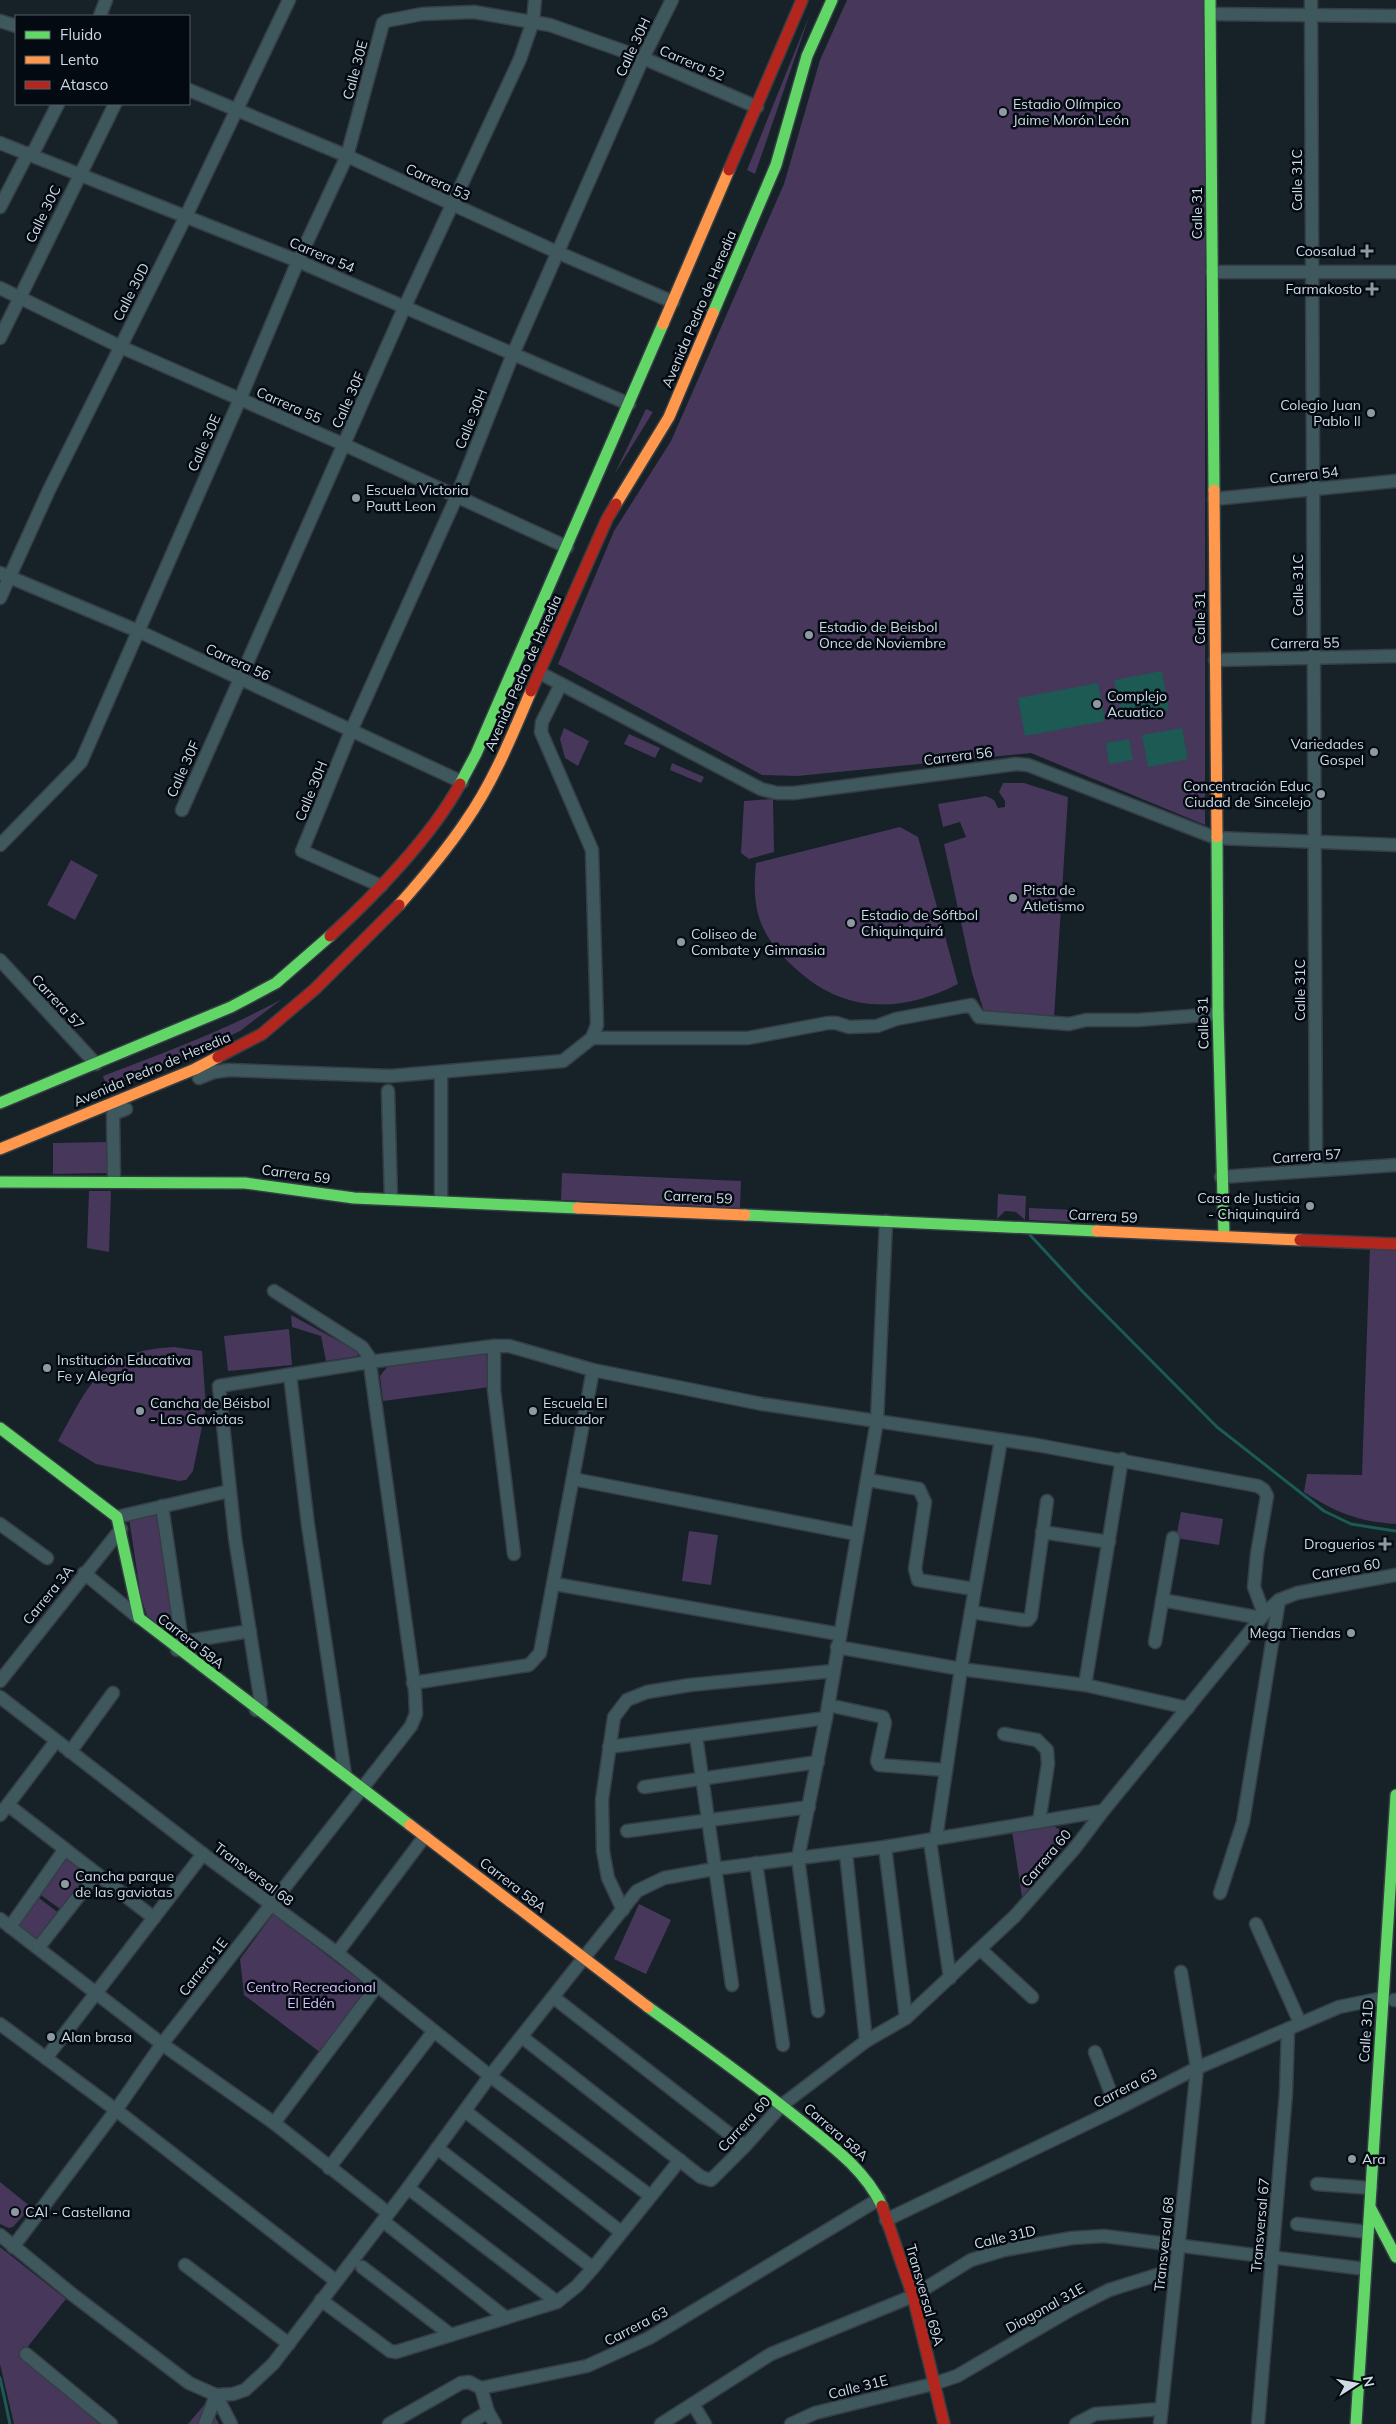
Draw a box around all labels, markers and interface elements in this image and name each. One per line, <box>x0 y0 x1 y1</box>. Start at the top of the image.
legend <box>15 15 190 105</box>
street label: Calle 30H <box>611 15 655 79</box>
text: Fluido <box>60 25 102 44</box>
street label: Calle 30E <box>338 38 372 102</box>
street label: Carrera 52 <box>657 41 727 85</box>
text: Lento <box>60 50 99 69</box>
text: Atasco <box>60 75 108 94</box>
place label: Estadio Olímpico Jaime Morón León <box>1013 95 1129 129</box>
marker: Estadio Olímpico Jaime Morón León <box>997 106 1009 118</box>
street label: Calle 31C <box>1288 149 1306 211</box>
street label: Carrera 53 <box>403 159 473 205</box>
street label: Calle 30C <box>21 182 65 246</box>
street label: Calle 31 <box>1188 187 1206 239</box>
street label: Avenida Pedro de Heredia <box>658 228 740 390</box>
street label: Carrera 54 <box>287 233 358 277</box>
place label: Coosalud <box>1296 242 1356 260</box>
marker: Coosalud <box>1360 244 1374 258</box>
street label: Calle 30D <box>109 260 153 324</box>
place label: Farmakosto <box>1286 280 1362 298</box>
marker: Farmakosto <box>1366 283 1378 295</box>
street label: Calle 30F <box>328 369 369 431</box>
street label: Carrera 55 <box>254 383 324 427</box>
street label: Calle 30H <box>451 386 491 452</box>
place label: Colegio Juan Pablo II <box>1280 396 1361 430</box>
marker: Colegio Juan Pablo II <box>1365 407 1377 419</box>
street label: Calle 30E <box>183 412 225 474</box>
street label: Carrera 54 <box>1269 462 1340 488</box>
place label: Escuela Victoria Pautt Leon <box>366 481 469 515</box>
marker: Escuela Victoria Pautt Leon <box>350 492 362 504</box>
street label: Calle 31C <box>1289 554 1307 616</box>
street label: Avenida Pedro de Heredia <box>480 592 566 754</box>
street label: Calle 31 <box>1191 592 1209 644</box>
place label: Estadio de Beisbol Once de Noviembre <box>819 618 946 652</box>
marker: Estadio de Beisbol Once de Noviembre <box>803 629 815 641</box>
street label: Carrera 55 <box>1270 633 1340 653</box>
street label: Carrera 56 <box>203 639 273 685</box>
place label: Complejo Acuatico <box>1107 687 1167 721</box>
marker: Complejo Acuatico <box>1091 698 1103 710</box>
place label: Variedades Gospel <box>1291 735 1364 769</box>
street label: Calle 30F <box>163 738 204 800</box>
street label: Carrera 56 <box>923 743 993 769</box>
marker: Variedades Gospel <box>1368 746 1380 758</box>
street label: Calle 30H <box>291 758 331 824</box>
place label: Concentración Educ Ciudad de Sincelejo <box>1183 777 1311 811</box>
marker: Concentración Educ Ciudad de Sincelejo <box>1315 788 1327 800</box>
place label: Pista de Atletismo <box>1023 881 1084 915</box>
marker: Pista de Atletismo <box>1007 892 1019 904</box>
place label: Estadio de Sóftbol Chiquinquirá <box>861 906 978 940</box>
marker: Estadio de Sóftbol Chiquinquirá <box>845 917 857 929</box>
place label: Coliseo de Combate y Gimnasia <box>691 925 826 959</box>
marker: Coliseo de Combate y Gimnasia <box>675 936 687 948</box>
street label: Calle 31C <box>1291 959 1309 1021</box>
street label: Carrera 57 <box>28 971 88 1033</box>
street label: Calle 31 <box>1194 997 1212 1049</box>
street label: Avenida Pedro de Heredia <box>71 1028 233 1110</box>
street label: Carrera 57 <box>1272 1145 1342 1167</box>
street label: Carrera 59 <box>260 1160 332 1188</box>
street label: Carrera 59 <box>663 1186 733 1208</box>
place label: Casa de Justicia - Chiquinquirá <box>1197 1189 1300 1223</box>
marker: Casa de Justicia - Chiquinquirá <box>1304 1200 1316 1212</box>
street label: Carrera 59 <box>1068 1205 1138 1227</box>
place label: Institución Educativa Fe y Alegría <box>57 1351 191 1385</box>
marker: Institución Educativa Fe y Alegría <box>41 1362 53 1374</box>
place label: Cancha de Béisbol - Las Gaviotas <box>150 1394 270 1428</box>
place label: Escuela El Educador <box>543 1394 608 1428</box>
marker: Cancha de Béisbol - Las Gaviotas <box>134 1405 146 1417</box>
marker: Escuela El Educador <box>527 1405 539 1417</box>
place label: Droguerios <box>1304 1535 1375 1553</box>
marker: Droguerios <box>1379 1538 1391 1550</box>
street label: Carrera 60 <box>1310 1554 1382 1584</box>
street label: Carrera 3A <box>19 1561 78 1628</box>
street label: Carrera 58A <box>154 1609 228 1673</box>
place label: Mega Tiendas <box>1250 1624 1341 1642</box>
marker: Mega Tiendas <box>1345 1627 1357 1639</box>
street label: Carrera 60 <box>1017 1826 1075 1890</box>
street label: Transversal 68 <box>211 1838 297 1910</box>
street label: Carrera 58A <box>476 1853 550 1917</box>
place label: Cancha parque de las gaviotas <box>75 1867 174 1901</box>
marker: Cancha parque de las gaviotas <box>59 1878 71 1890</box>
street label: Carrera 1E <box>175 1934 231 2000</box>
park label: Centro Recreacional El Edén <box>246 1978 376 2012</box>
street label: Calle 31D <box>1355 1999 1377 2063</box>
place label: Alan brasa <box>61 2028 132 2046</box>
marker: Alan brasa <box>45 2031 57 2043</box>
street label: Carrera 63 <box>1090 2064 1160 2112</box>
street label: Carrera 60 <box>714 2093 774 2155</box>
street label: Carrera 58A <box>800 2099 872 2165</box>
place label: Ara <box>1362 2150 1386 2168</box>
marker: Ara <box>1346 2153 1358 2165</box>
street label: Transversal 67 <box>1247 2177 1273 2273</box>
street label: Transversal 68 <box>1150 2196 1178 2292</box>
place label: CAI - Castellana <box>25 2203 130 2221</box>
marker: CAI - Castellana <box>9 2206 21 2218</box>
street label: Calle 31D <box>972 2221 1038 2253</box>
street label: Transversal 69A <box>902 2242 948 2349</box>
street label: Diagonal 31E <box>1002 2279 1088 2337</box>
street label: Carrera 63 <box>601 2302 671 2350</box>
north arrow <box>1331 2359 1381 2409</box>
street label: Calle 31E <box>826 2371 890 2403</box>
text: N <box>1359 2375 1379 2388</box>

